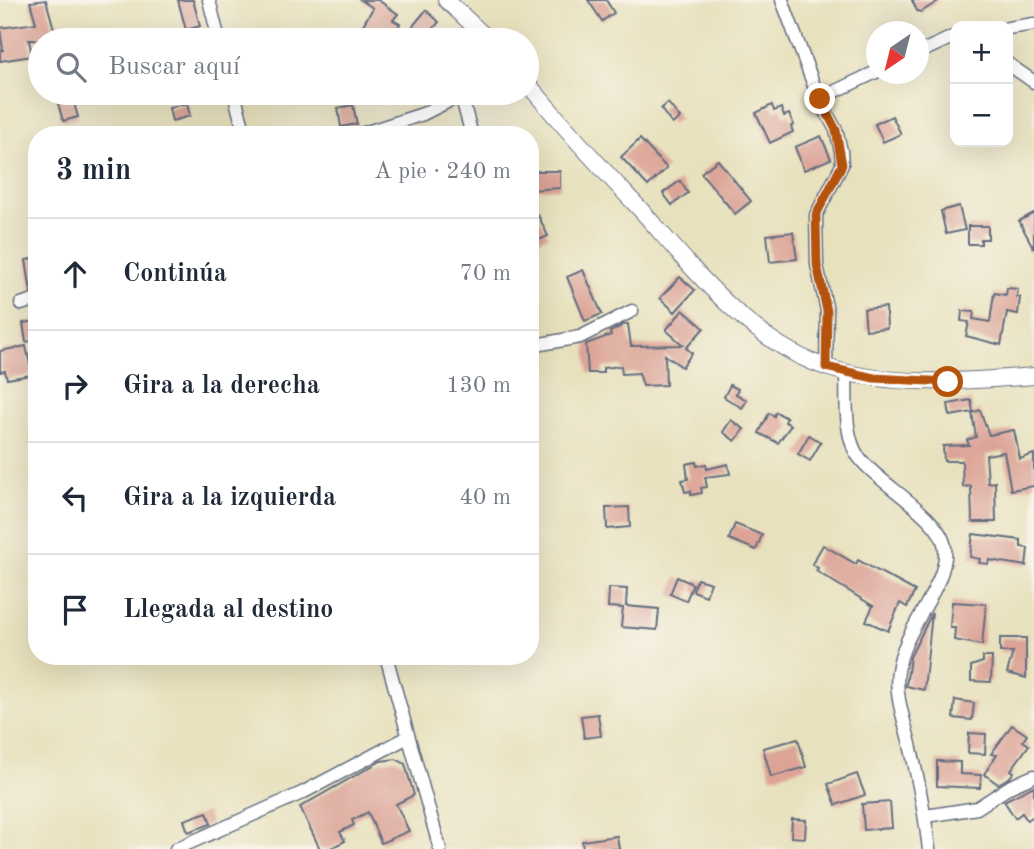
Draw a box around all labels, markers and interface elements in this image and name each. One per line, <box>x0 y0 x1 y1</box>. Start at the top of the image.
north arrow <box>866 21 929 84</box>
map controls <box>950 21 1013 147</box>
button: + <box>950 21 1013 84</box>
search box <box>28 28 539 105</box>
icon: search <box>52 48 90 86</box>
text: Buscar aquí <box>108 54 240 80</box>
route end <box>804 83 835 114</box>
button: − <box>950 84 1013 147</box>
text: 3 min <box>56 156 131 186</box>
text: A pie · 240 m <box>374 160 511 183</box>
icon: ahead <box>56 255 94 293</box>
text: Continúa <box>123 261 227 287</box>
text: 70 m <box>460 262 511 285</box>
route start <box>932 366 963 397</box>
icon: right <box>56 367 94 405</box>
text: Gira a la derecha <box>123 373 320 399</box>
text: 130 m <box>446 374 511 397</box>
icon: left <box>56 479 94 517</box>
text: Gira a la izquierda <box>123 485 336 511</box>
text: 40 m <box>460 486 511 509</box>
icon: arrive <box>56 591 94 629</box>
text: Llegada al destino <box>123 597 333 623</box>

